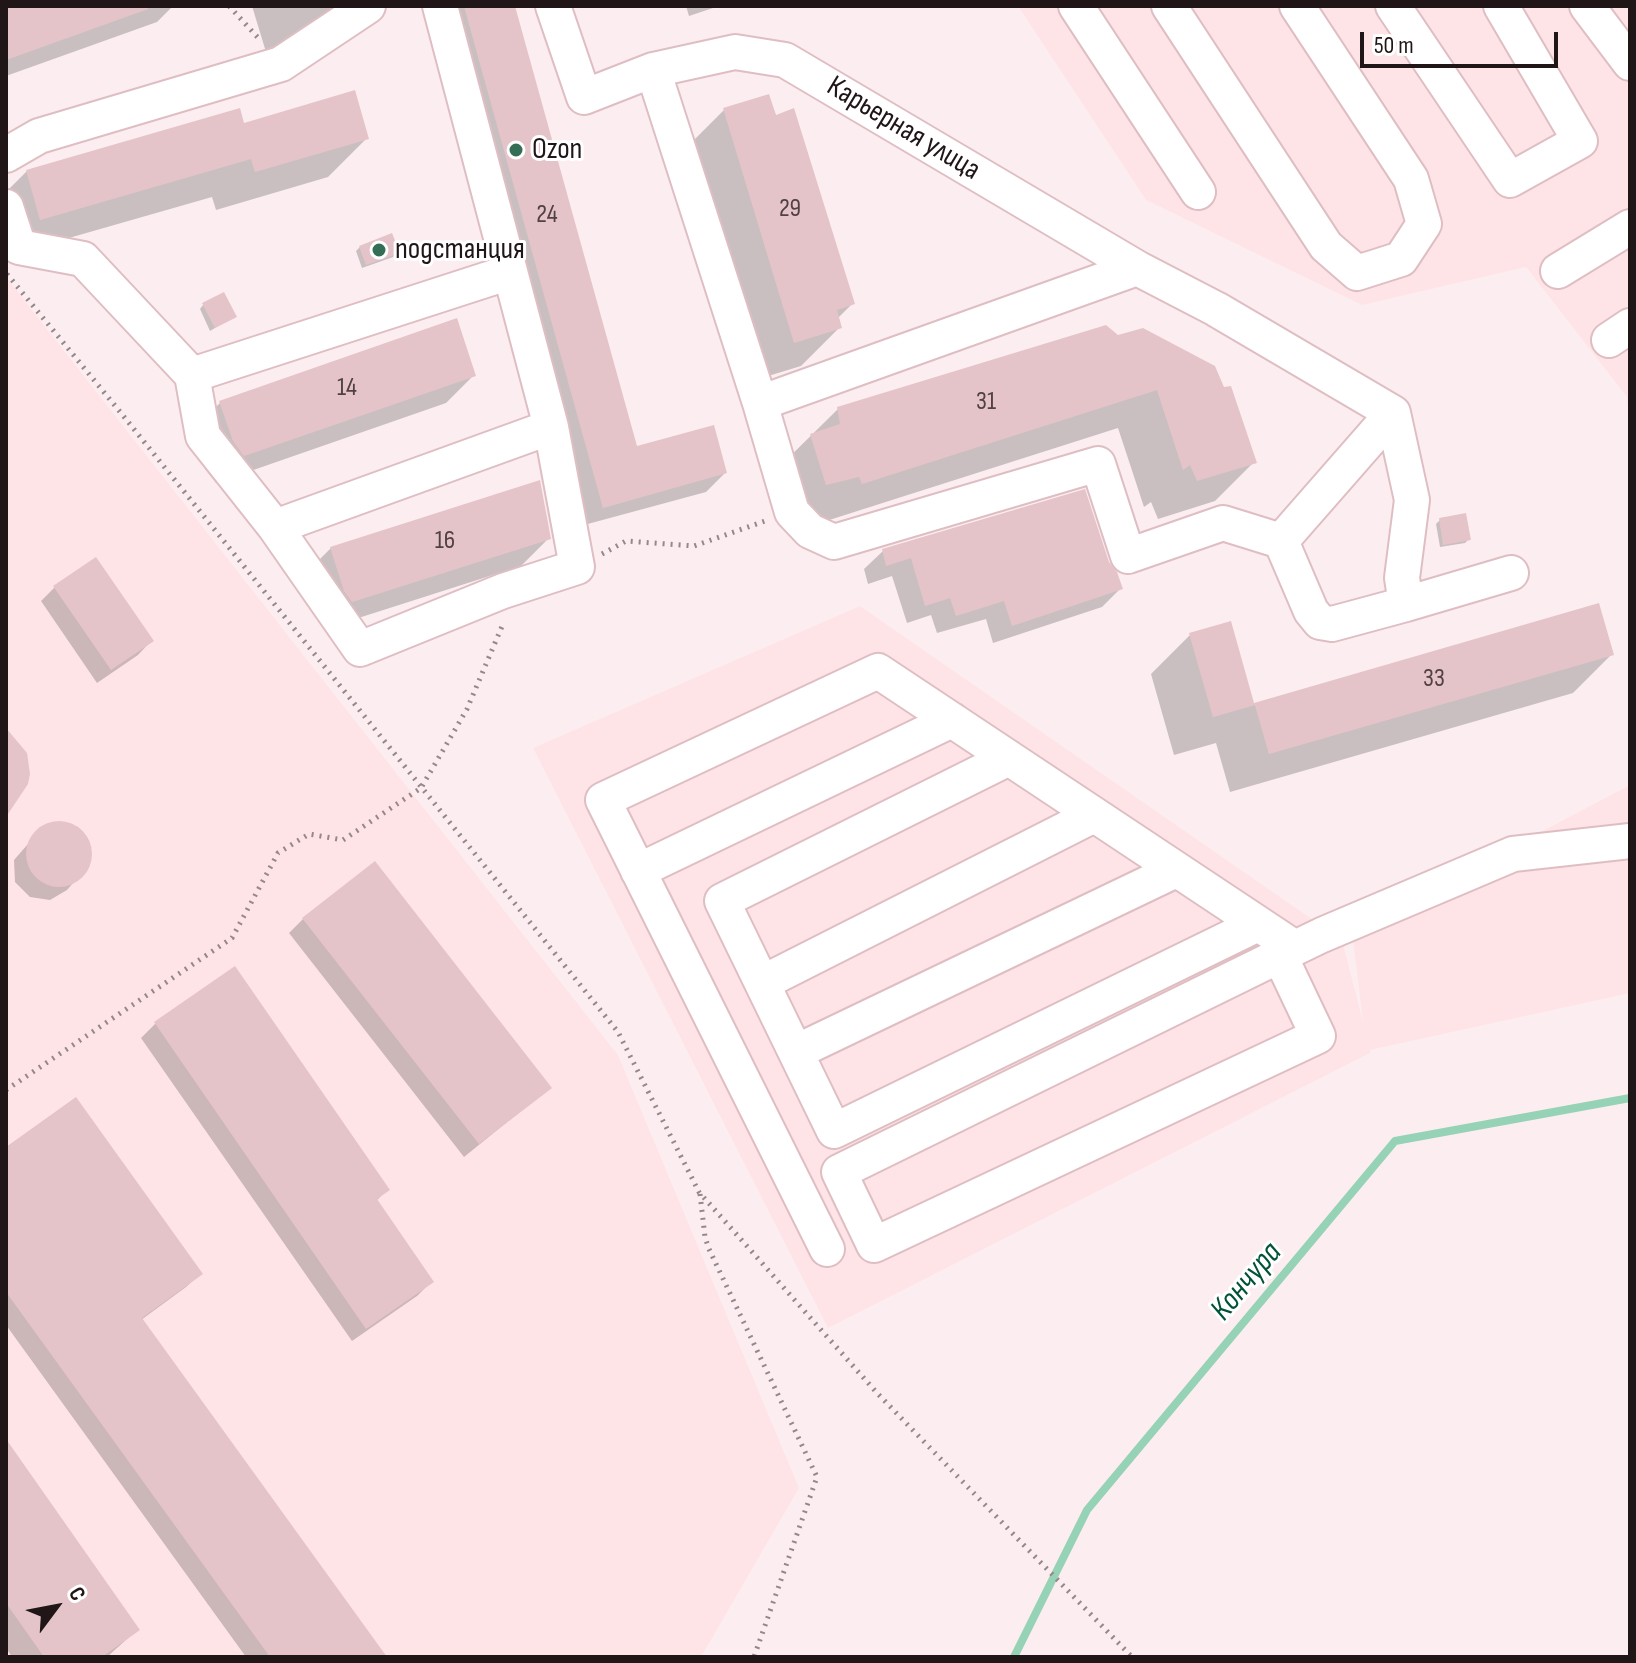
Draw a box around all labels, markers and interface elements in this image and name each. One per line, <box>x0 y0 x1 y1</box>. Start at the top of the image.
scale bar <box>1364 16 1562 66</box>
text: 50 m <box>1374 31 1414 60</box>
street label: Карьерная улица <box>820 69 986 189</box>
place label: Ozon <box>532 132 582 168</box>
marker: Ozon <box>507 141 525 159</box>
house number: 29 <box>779 193 801 225</box>
house number: 24 <box>536 199 558 231</box>
place label: подстанция <box>395 232 525 268</box>
marker: подстанция <box>370 241 388 259</box>
house number: 14 <box>337 372 357 404</box>
house number: 31 <box>976 386 996 418</box>
house number: 16 <box>435 525 455 557</box>
house number: 33 <box>1423 663 1445 695</box>
water label: Кончура <box>1203 1235 1291 1329</box>
north arrow <box>16 1567 96 1647</box>
text: С <box>62 1582 91 1606</box>

